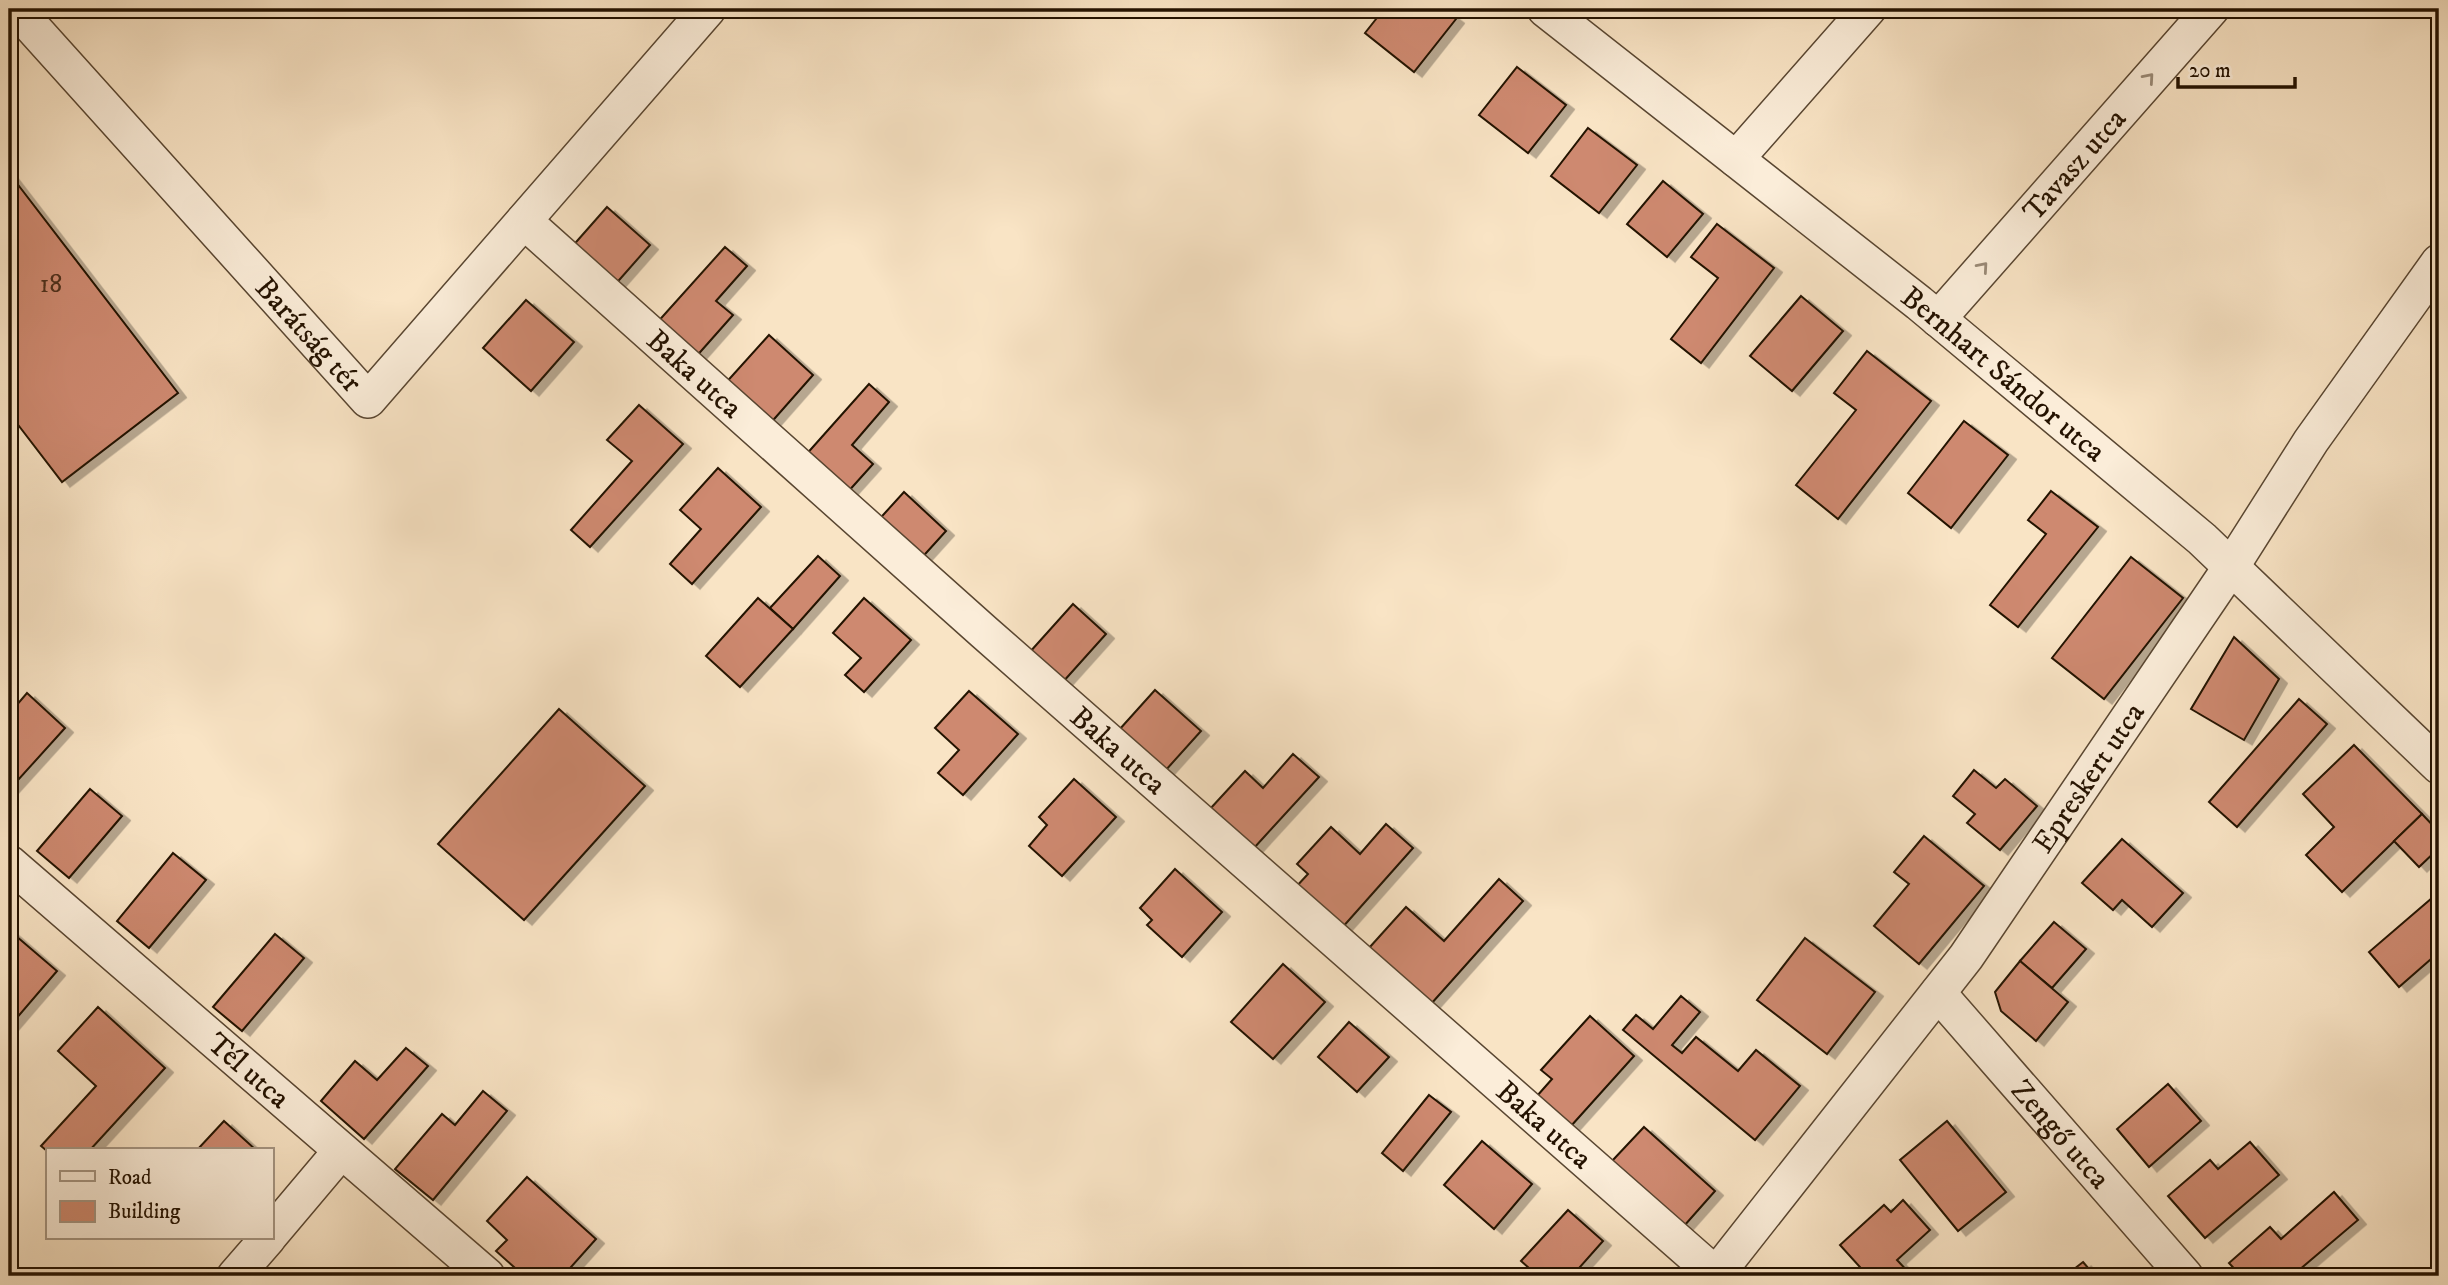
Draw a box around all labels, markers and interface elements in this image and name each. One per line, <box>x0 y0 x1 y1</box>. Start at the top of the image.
scale bar <box>2178 46 2296 90</box>
text: 20 m <box>2189 58 2231 84</box>
one-way arrow <box>2141 74 2153 87</box>
street label: Tavasz utca <box>2016 101 2135 229</box>
one-way arrow <box>1975 263 1987 276</box>
house number: 18 <box>40 268 62 301</box>
street label: Barátság tér <box>247 270 369 401</box>
street label: Bernhart Sándor utca <box>1893 279 2113 471</box>
street label: Baka utca <box>638 322 749 427</box>
street label: Epreskert utca <box>2025 696 2154 861</box>
street label: Baka utca <box>1062 699 1173 804</box>
street label: Tél utca <box>199 1026 297 1117</box>
street label: Zengő utca <box>2002 1073 2118 1197</box>
street label: Baka utca <box>1488 1074 1599 1178</box>
legend <box>46 1148 273 1240</box>
text: Road <box>108 1165 152 1191</box>
text: Building <box>108 1199 181 1225</box>

